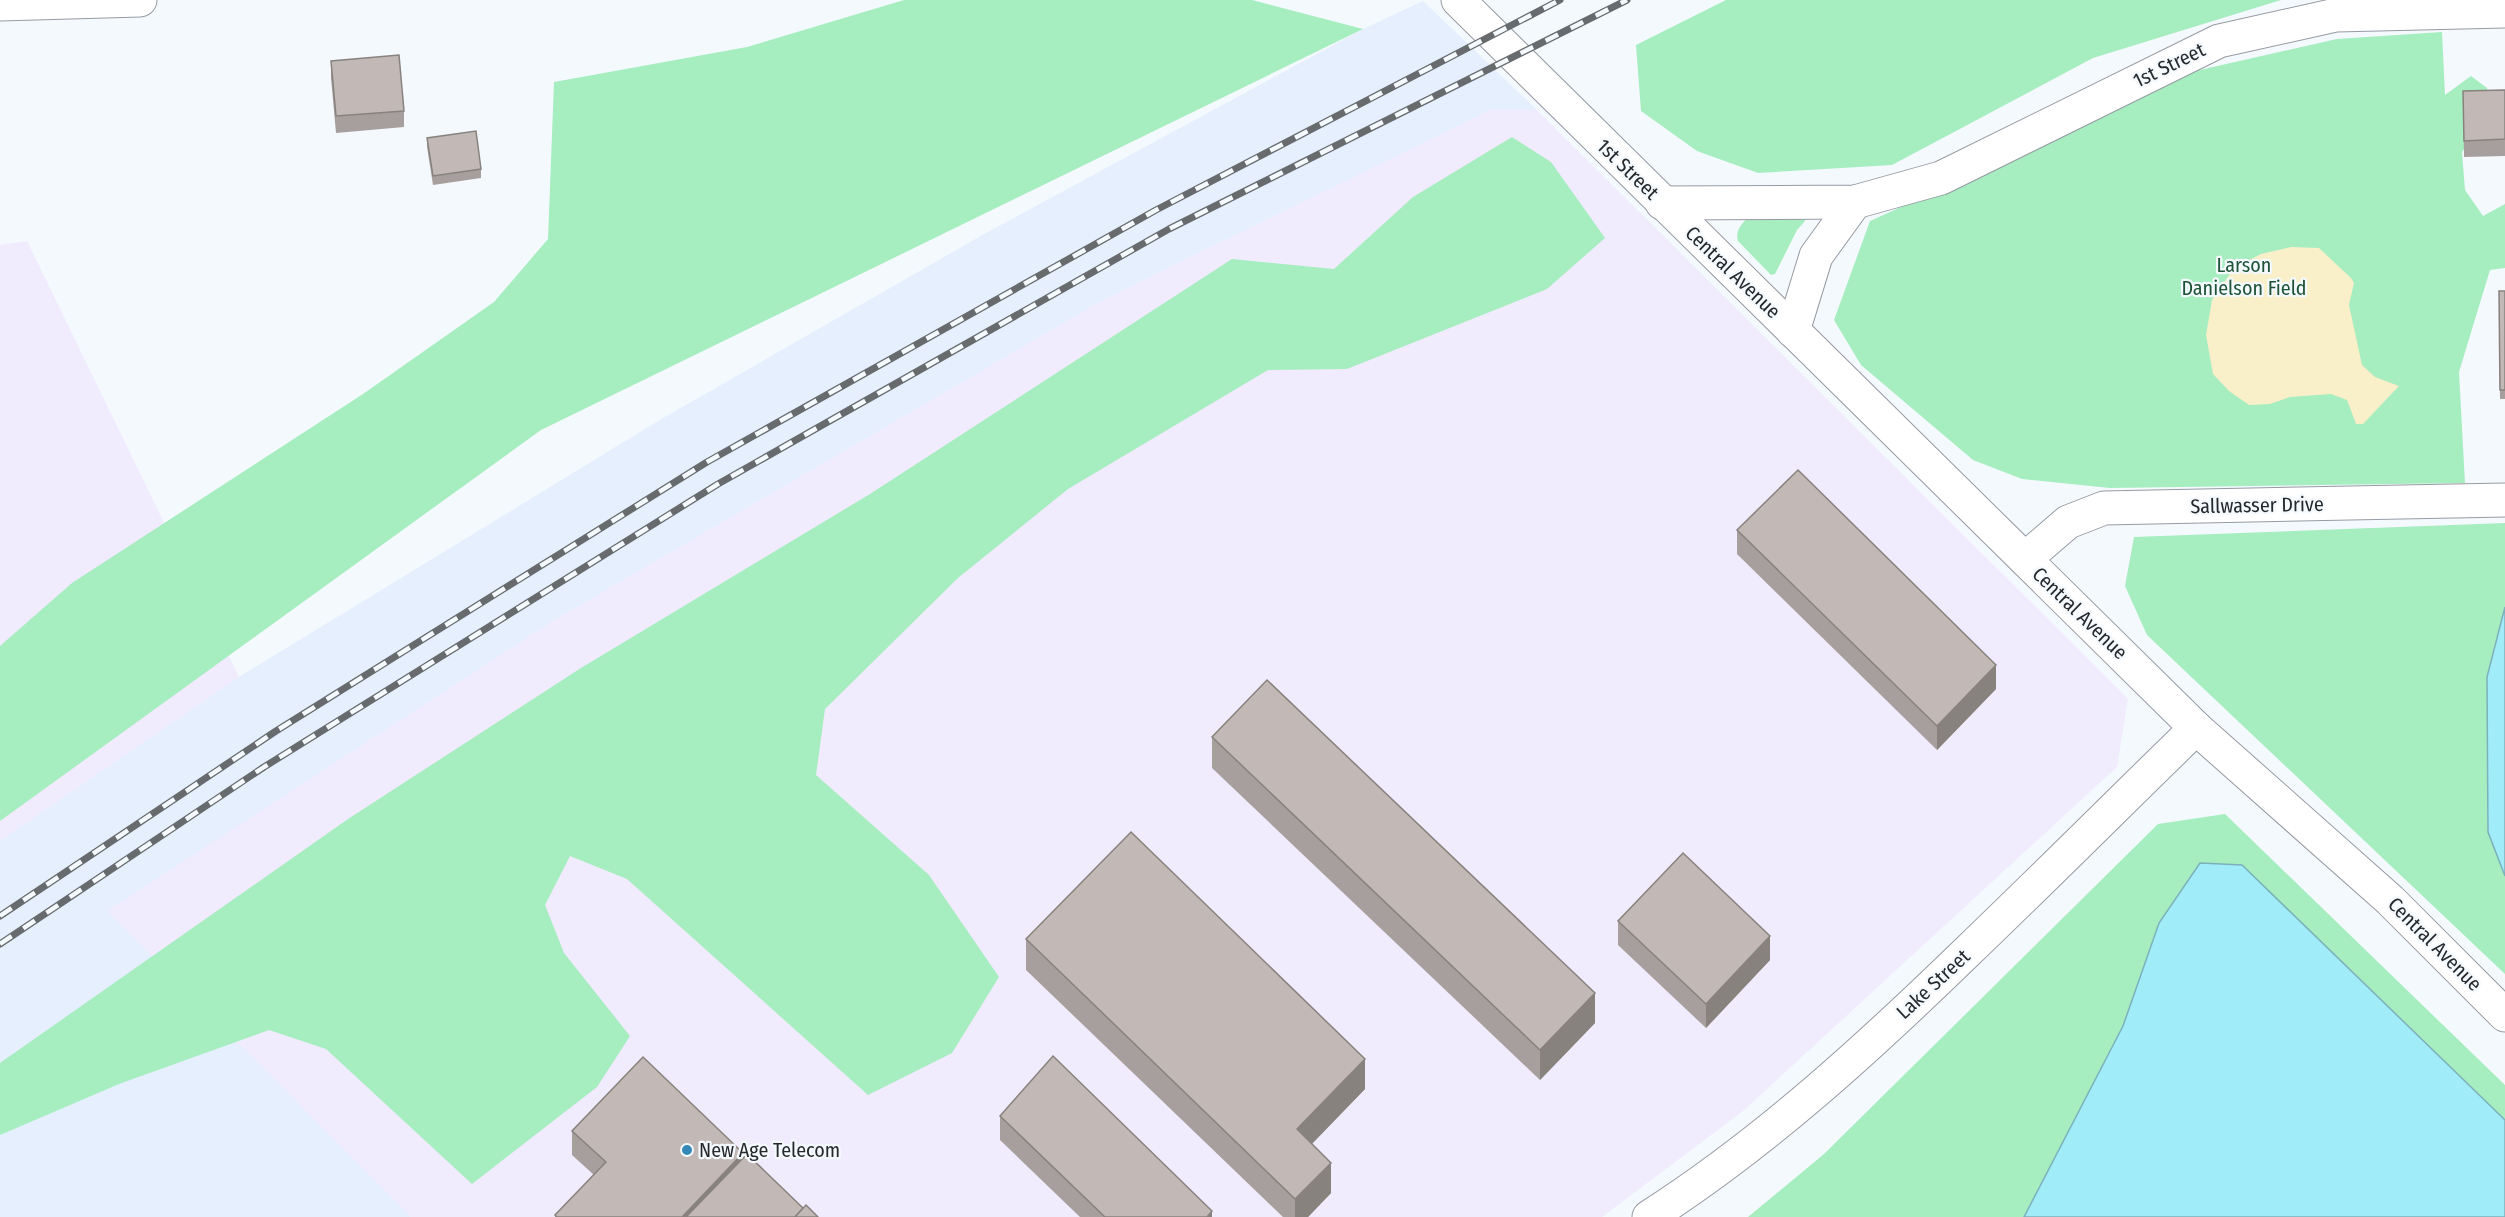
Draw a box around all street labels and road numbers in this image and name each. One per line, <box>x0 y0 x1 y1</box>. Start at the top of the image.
street label: 1st Street <box>2129 37 2209 93</box>
street label: 1st Street <box>1592 134 1664 205</box>
street label: Central Avenue <box>1681 221 1785 323</box>
street label: Sallwasser Drive <box>2190 492 2324 518</box>
street label: Central Avenue <box>2028 562 2132 664</box>
street label: Central Avenue <box>2383 892 2487 996</box>
street label: Lake Street <box>1891 944 1975 1024</box>

